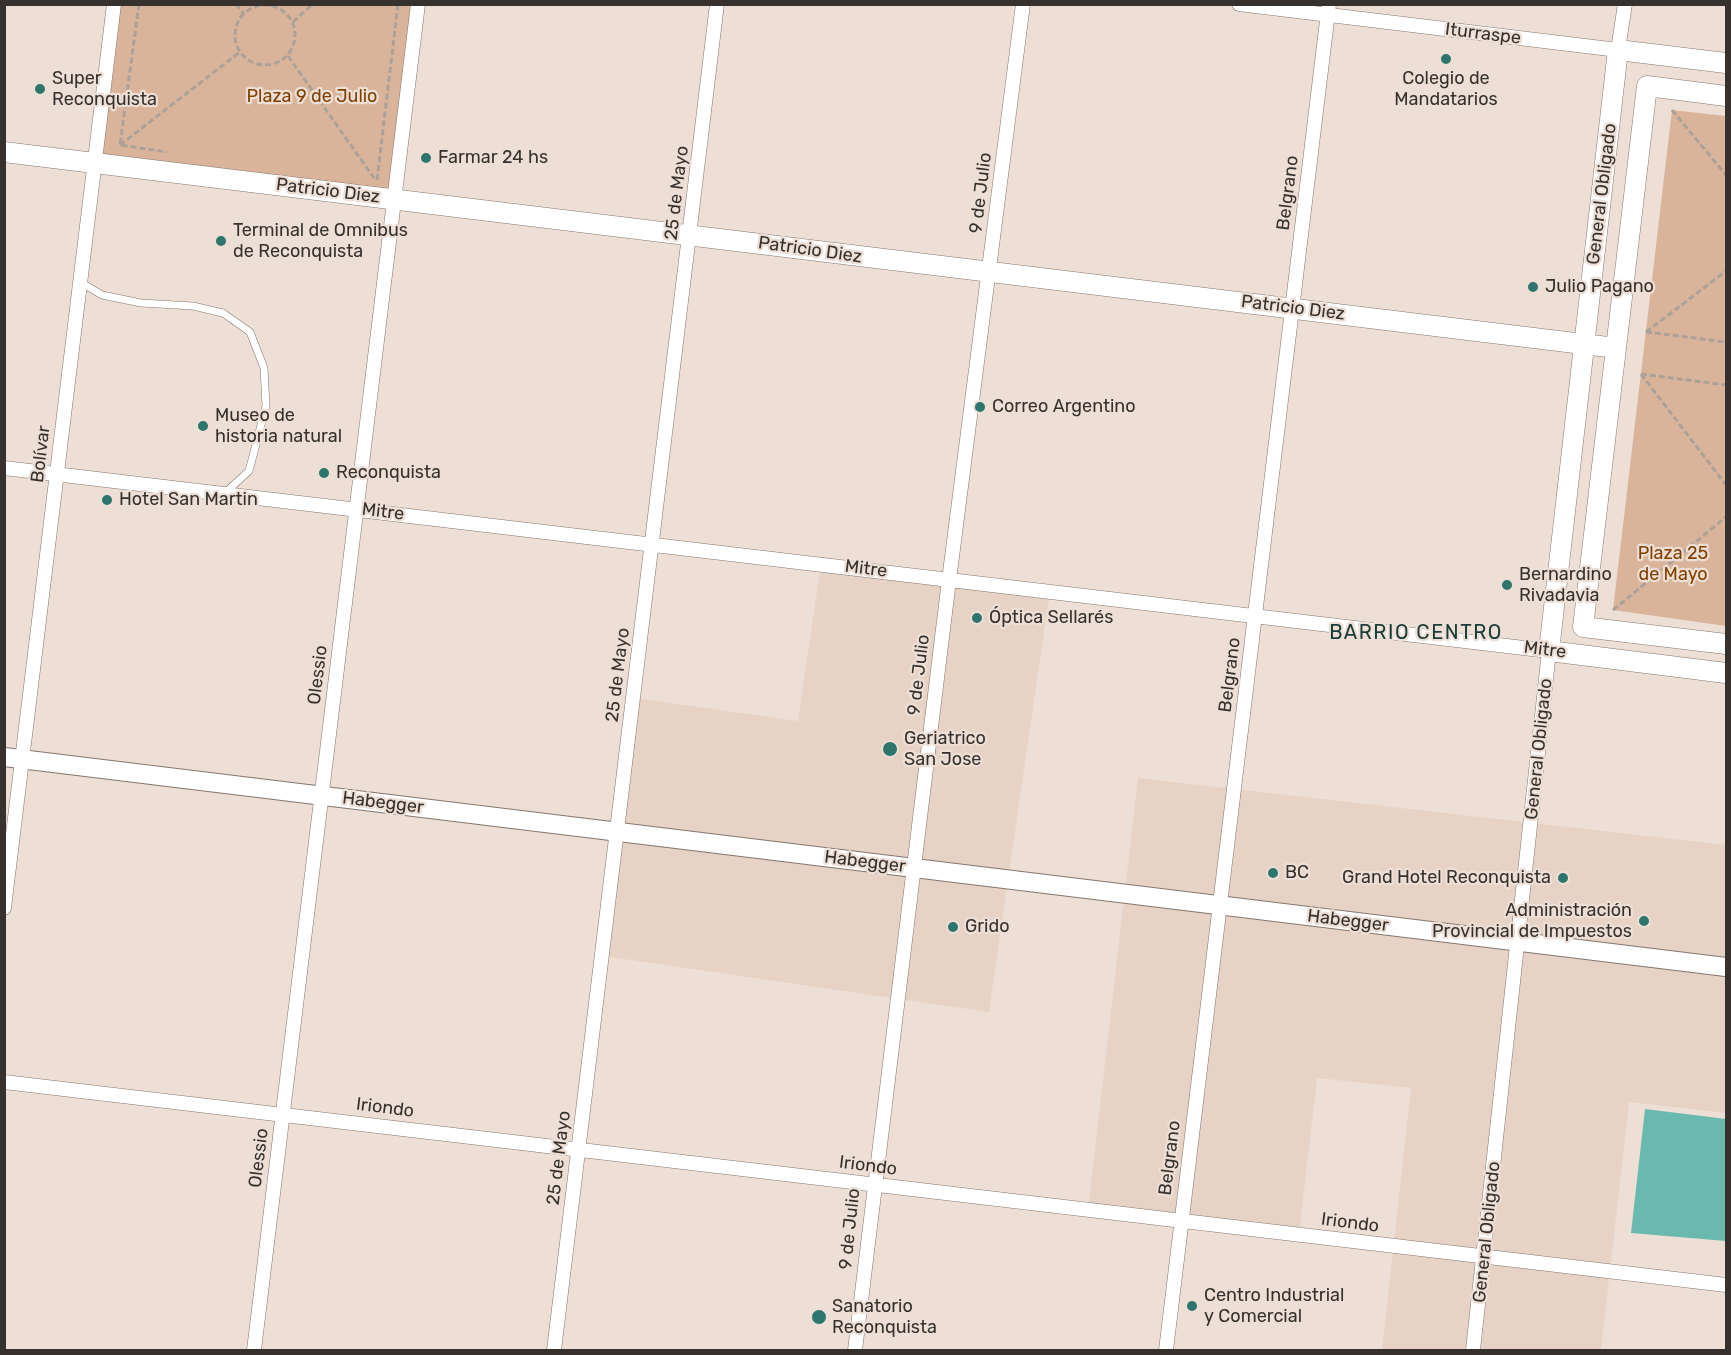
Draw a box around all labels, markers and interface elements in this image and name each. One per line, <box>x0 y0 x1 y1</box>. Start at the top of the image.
street label: Iturraspe <box>1444 19 1522 49</box>
marker: Colegio de Mandatarios <box>1439 52 1453 66</box>
place label: Super Reconquista <box>52 68 157 110</box>
place label: Colegio de Mandatarios <box>1394 68 1498 110</box>
marker: Super Reconquista <box>33 82 47 96</box>
park label: Plaza 9 de Julio <box>247 86 377 108</box>
street label: General Obligado <box>1583 122 1621 266</box>
street label: 25 de Mayo <box>661 145 693 241</box>
place label: Farmar 24 hs <box>438 147 548 169</box>
marker: Farmar 24 hs <box>419 151 433 165</box>
street label: 9 de Julio <box>965 151 997 235</box>
street label: Belgrano <box>1273 154 1303 232</box>
street label: Patricio Diez <box>275 174 381 208</box>
place label: Terminal de Omnibus de Reconquista <box>233 220 408 262</box>
street label: Patricio Diez <box>757 232 863 268</box>
marker: Terminal de Omnibus de Reconquista <box>214 234 228 248</box>
place label: Julio Pagano <box>1545 276 1654 298</box>
marker: Julio Pagano <box>1526 280 1540 294</box>
street label: Patricio Diez <box>1240 291 1346 325</box>
place label: Correo Argentino <box>992 396 1136 418</box>
marker: Correo Argentino <box>973 400 987 414</box>
place label: Museo de historia natural <box>215 405 342 448</box>
marker: Museo de historia natural <box>196 419 210 433</box>
street label: Bolívar <box>27 424 55 484</box>
place label: Reconquista <box>336 462 441 484</box>
marker: Reconquista <box>317 466 331 480</box>
place label: Hotel San Martin <box>119 489 258 511</box>
marker: Hotel San Martin <box>100 493 114 507</box>
street label: Mitre <box>361 499 405 525</box>
park label: Plaza 25 de Mayo <box>1638 543 1708 586</box>
street label: Mitre <box>844 556 888 582</box>
place label: Bernardino Rivadavia <box>1519 564 1612 606</box>
marker: Bernardino Rivadavia <box>1500 578 1514 592</box>
place label: Óptica Sellarés <box>989 607 1113 629</box>
marker: Óptica Sellarés <box>970 611 984 625</box>
district label: BARRIO CENTRO <box>1329 621 1503 645</box>
street label: 25 de Mayo <box>602 627 634 723</box>
street label: 9 de Julio <box>903 633 935 717</box>
street label: Belgrano <box>1215 636 1245 714</box>
street label: Mitre <box>1523 637 1567 663</box>
street label: Olessio <box>304 644 332 706</box>
street label: General Obligado <box>1521 677 1557 821</box>
place label: Geriatrico San Jose <box>904 728 986 771</box>
marker: Geriatrico San Jose <box>881 740 899 758</box>
street label: Habegger <box>341 787 425 819</box>
street label: Habegger <box>823 846 907 878</box>
place label: BC <box>1285 862 1309 884</box>
marker: BC <box>1266 866 1280 880</box>
place label: Grand Hotel Reconquista <box>1342 867 1551 889</box>
marker: Grand Hotel Reconquista <box>1556 871 1570 885</box>
place label: Administración Provincial de Impuestos <box>1432 900 1632 942</box>
street label: Habegger <box>1306 905 1390 937</box>
marker: Administración Provincial de Impuestos <box>1637 914 1651 928</box>
place label: Grido <box>965 916 1009 938</box>
marker: Grido <box>946 920 960 934</box>
street label: Iriondo <box>355 1094 415 1122</box>
street label: 25 de Mayo <box>543 1110 575 1206</box>
street label: Belgrano <box>1155 1119 1185 1197</box>
street label: Olessio <box>245 1127 273 1189</box>
street label: Iriondo <box>838 1152 898 1180</box>
street label: General Obligado <box>1469 1160 1505 1304</box>
street label: 9 de Julio <box>835 1187 865 1271</box>
street label: Iriondo <box>1320 1209 1380 1237</box>
place label: Centro Industrial y Comercial <box>1204 1285 1344 1328</box>
place label: Sanatorio Reconquista <box>832 1296 937 1338</box>
marker: Centro Industrial y Comercial <box>1185 1299 1199 1313</box>
marker: Sanatorio Reconquista <box>810 1308 828 1326</box>

